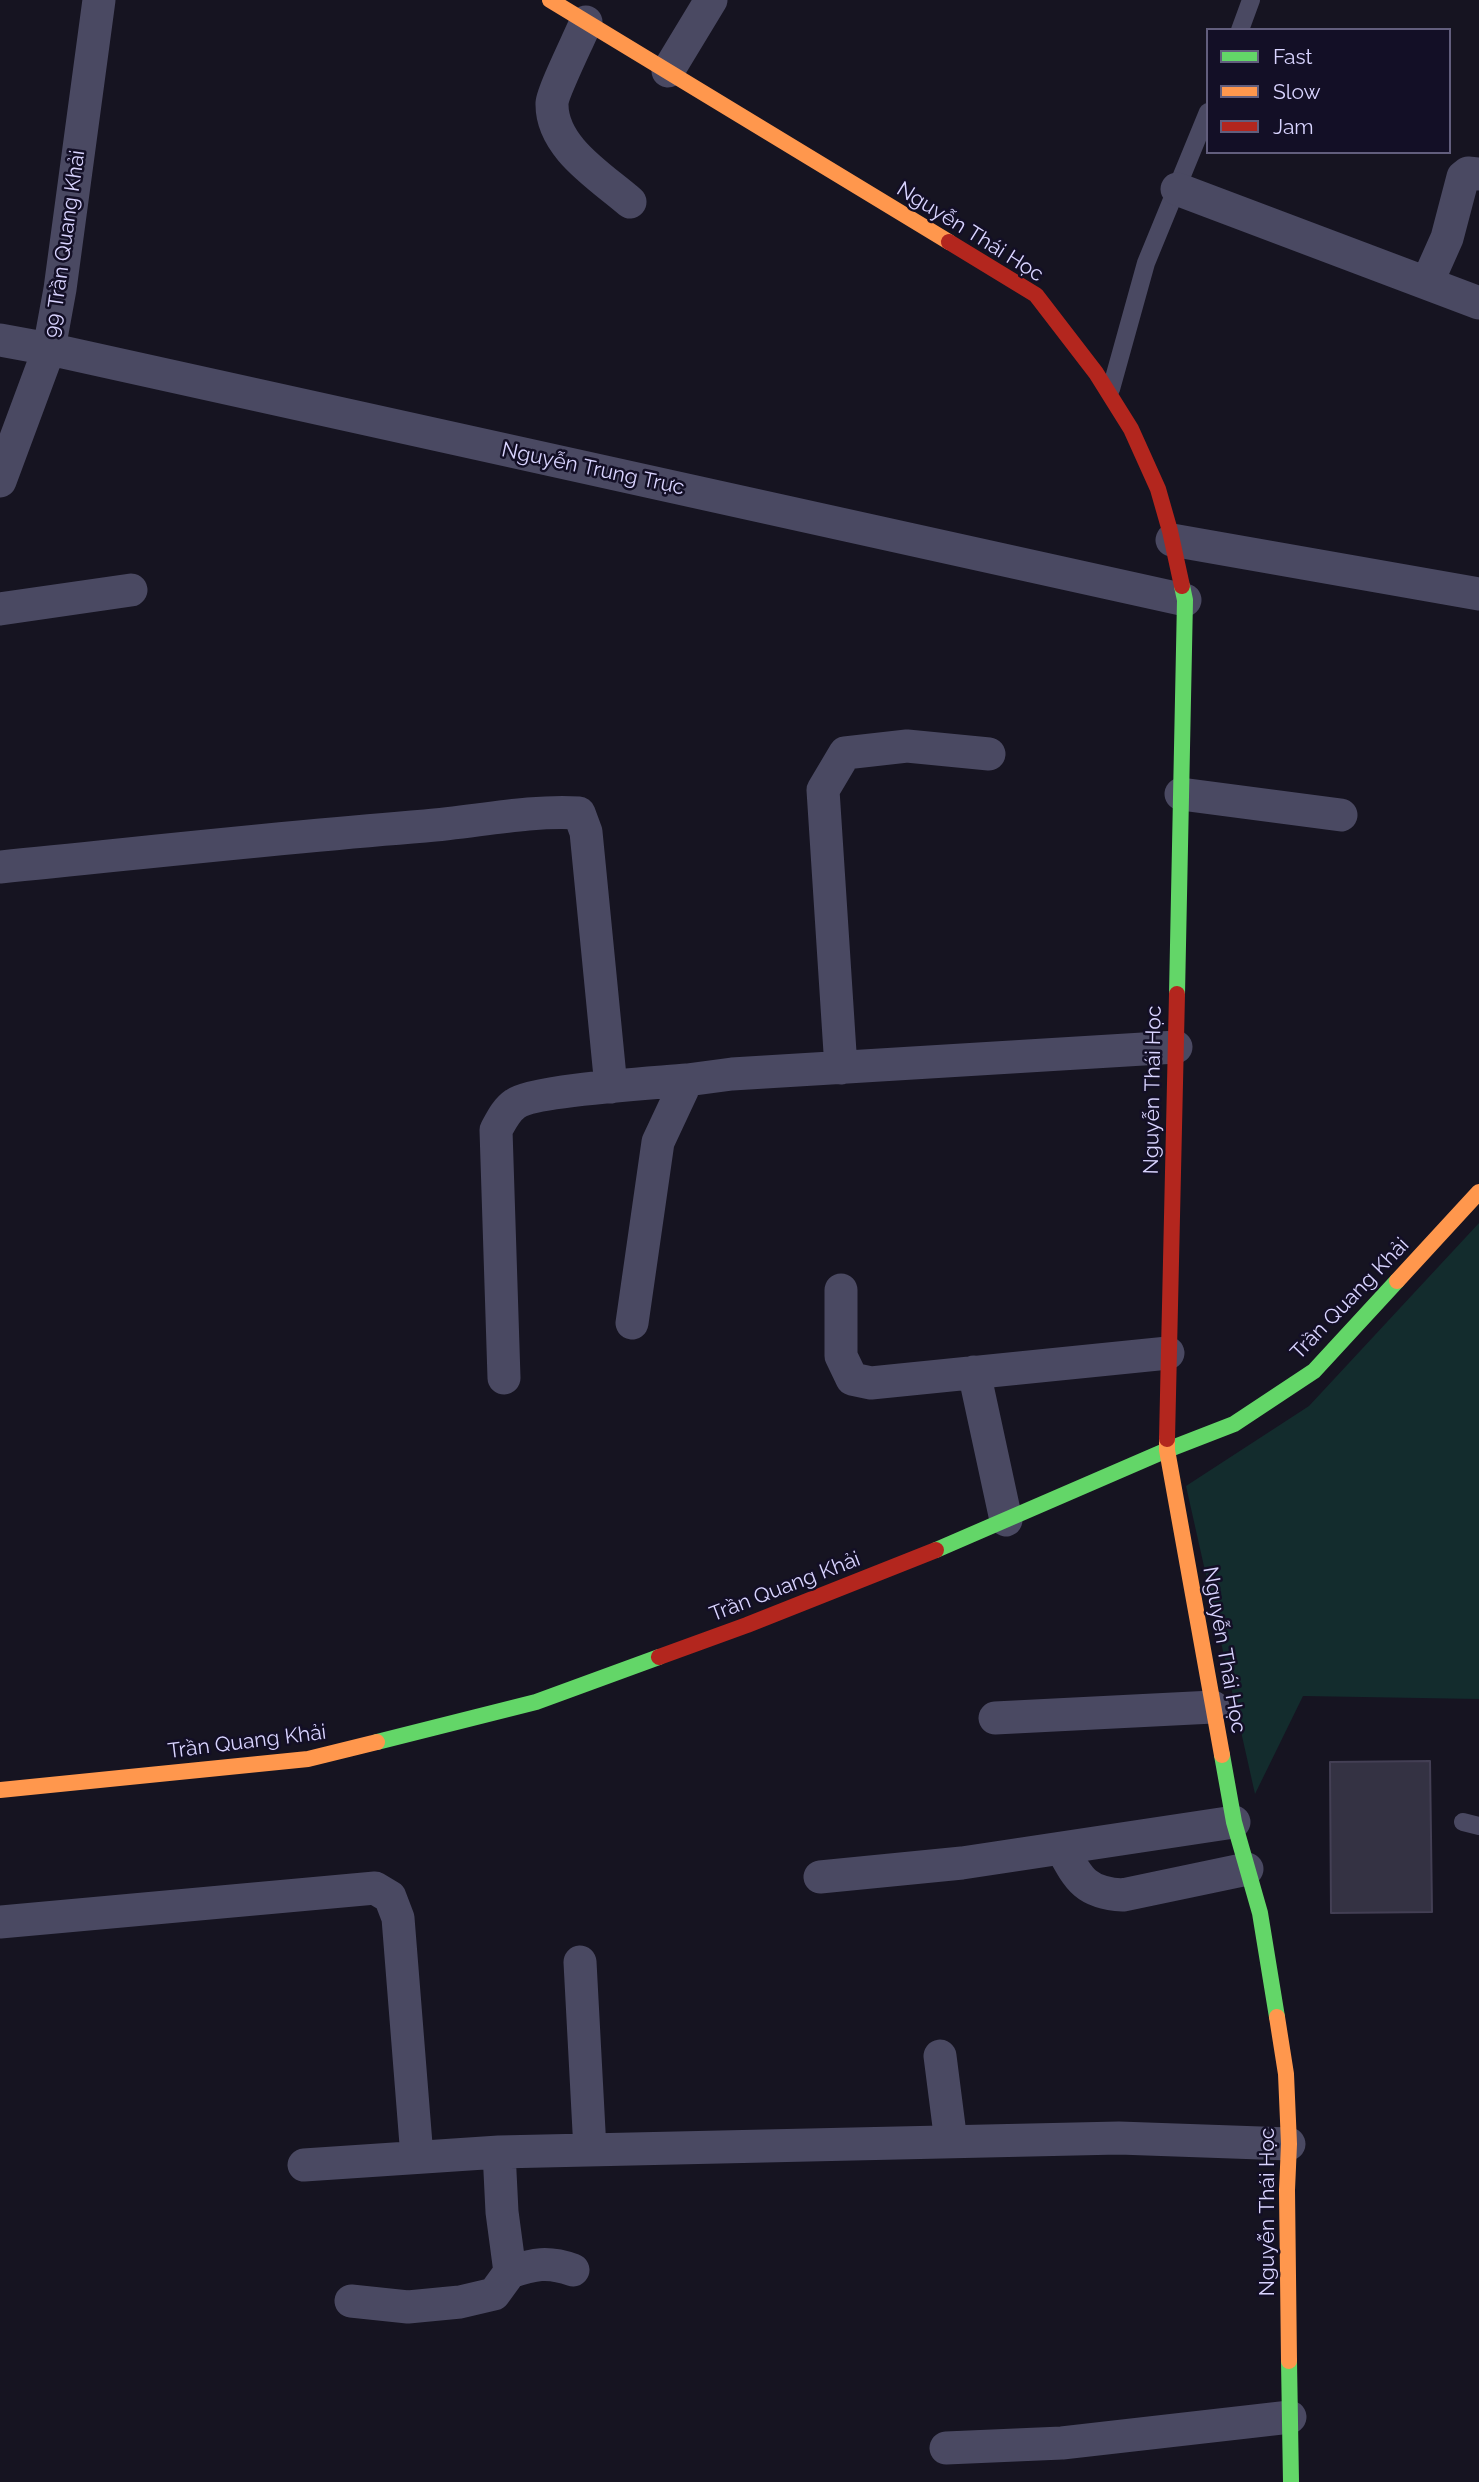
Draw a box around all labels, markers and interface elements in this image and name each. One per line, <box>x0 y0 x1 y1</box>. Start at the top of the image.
legend <box>1206 28 1451 154</box>
text: Fast <box>1273 44 1313 69</box>
text: Slow <box>1273 79 1321 104</box>
text: Jam <box>1273 114 1314 139</box>
street label: 99 Trần Quang Khải <box>39 149 91 339</box>
street label: Nguyễn Thái Học <box>892 177 1048 287</box>
street label: Nguyễn Trung Trực <box>499 437 687 501</box>
street label: Nguyễn Thái Học <box>1139 1005 1167 1175</box>
street label: Trần Quang Khải <box>1286 1233 1414 1365</box>
street label: Trần Quang Khải <box>706 1547 864 1627</box>
street label: Nguyễn Thái Học <box>1197 1565 1251 1735</box>
street label: Trần Quang Khải <box>166 1720 328 1764</box>
street label: Nguyễn Thái Học <box>1255 2128 1281 2296</box>

